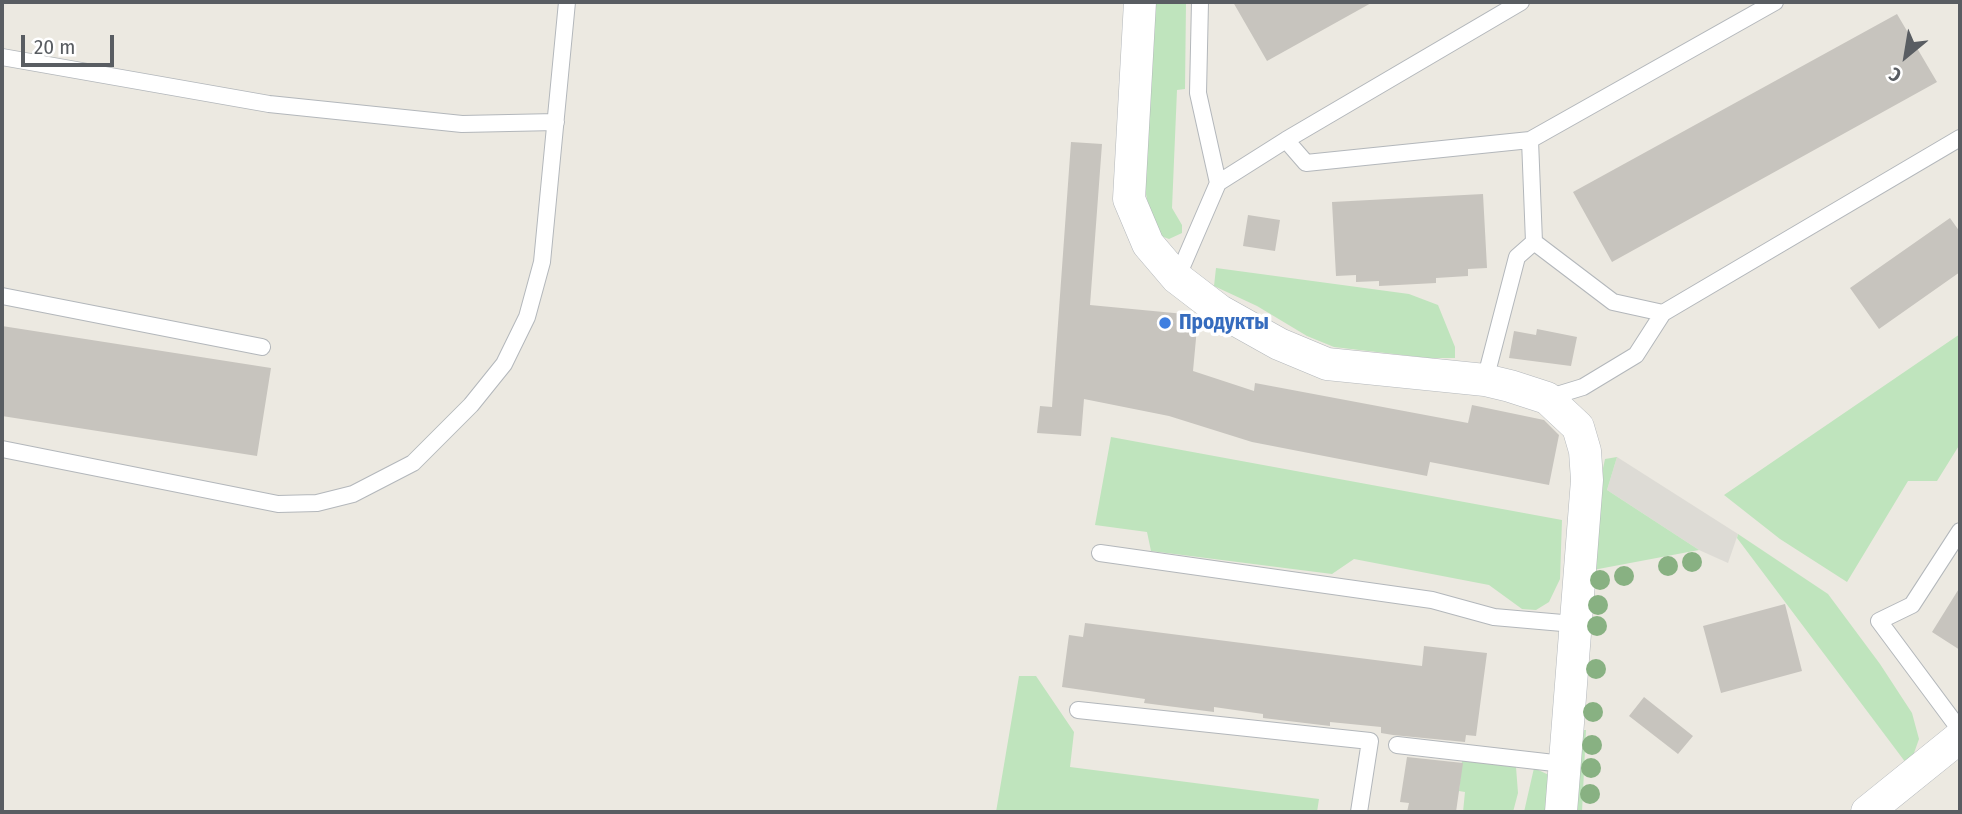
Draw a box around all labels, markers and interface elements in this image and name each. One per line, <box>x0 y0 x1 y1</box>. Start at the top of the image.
scale bar <box>24 21 117 65</box>
north arrow <box>1871 21 1941 91</box>
text: 20 m <box>34 34 75 60</box>
text: С <box>1885 62 1905 87</box>
place label: Продукты <box>1179 310 1269 336</box>
marker: Продукты <box>1157 315 1173 331</box>

